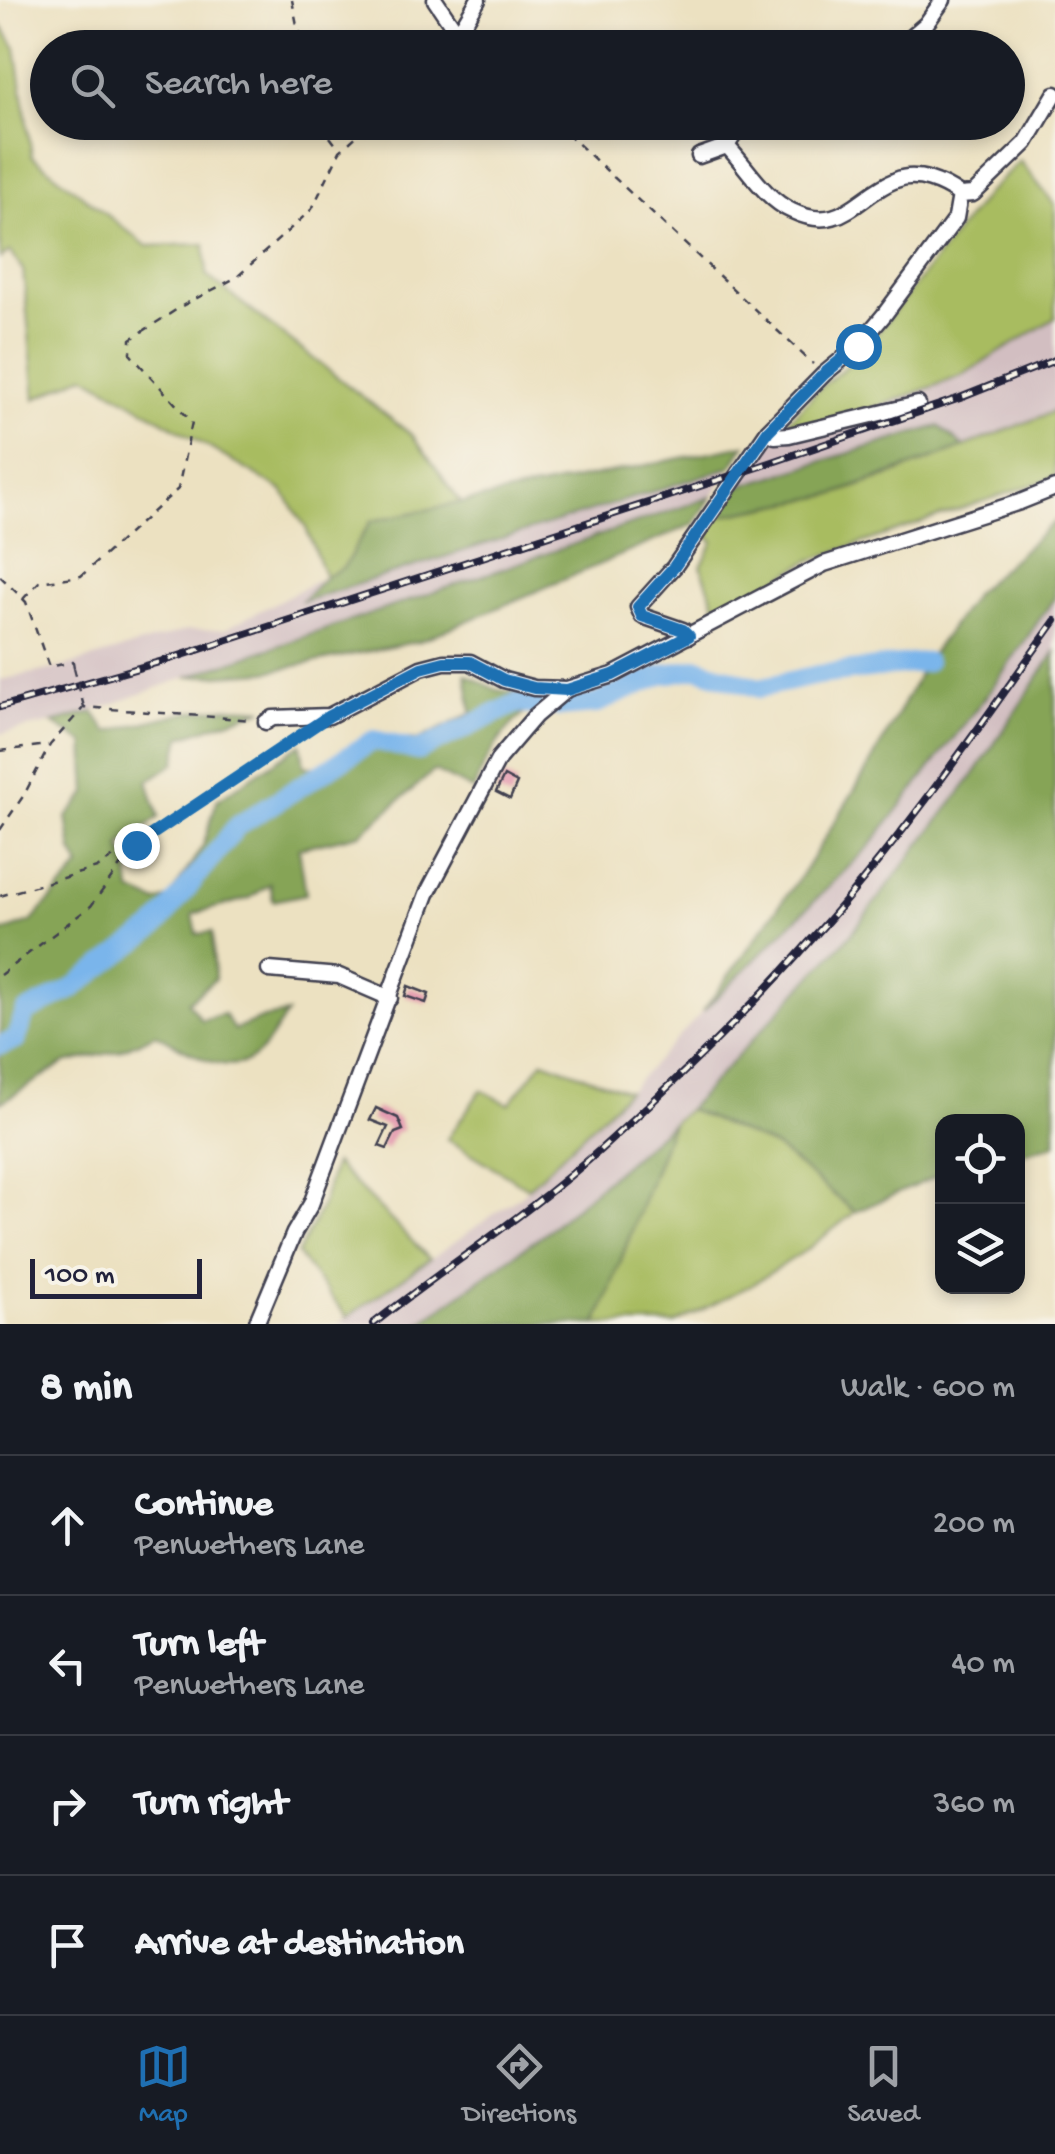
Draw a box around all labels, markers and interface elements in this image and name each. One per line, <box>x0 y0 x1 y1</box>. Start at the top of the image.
search box <box>30 30 1025 140</box>
icon: search <box>65 58 120 113</box>
text: Search here <box>145 63 332 107</box>
route start <box>836 324 882 370</box>
route end <box>114 823 160 869</box>
map controls <box>935 1114 1025 1294</box>
button: locate <box>935 1114 1025 1204</box>
button: layers <box>935 1204 1025 1294</box>
scale bar <box>30 1254 202 1298</box>
text: 100 m <box>45 1260 115 1293</box>
text: 8 min <box>40 1365 132 1414</box>
text: Walk · 600 m <box>841 1370 1015 1408</box>
text: Continue <box>135 1484 273 1528</box>
icon: ahead <box>40 1498 95 1553</box>
text: 200 m <box>933 1506 1015 1544</box>
text: Penwethers Lane <box>135 1528 364 1566</box>
text: Turn left <box>135 1624 263 1668</box>
icon: left <box>40 1638 95 1693</box>
text: 40 m <box>951 1646 1015 1684</box>
text: Penwethers Lane <box>135 1668 364 1706</box>
icon: right <box>40 1778 95 1833</box>
text: Turn right <box>135 1783 287 1827</box>
text: 360 m <box>934 1786 1015 1824</box>
icon: arrive <box>40 1918 95 1973</box>
text: Arrive at destination <box>135 1923 464 1967</box>
tab: Map <box>136 2039 191 2132</box>
tab: Directions <box>462 2039 576 2132</box>
tab: Saved <box>847 2039 919 2132</box>

